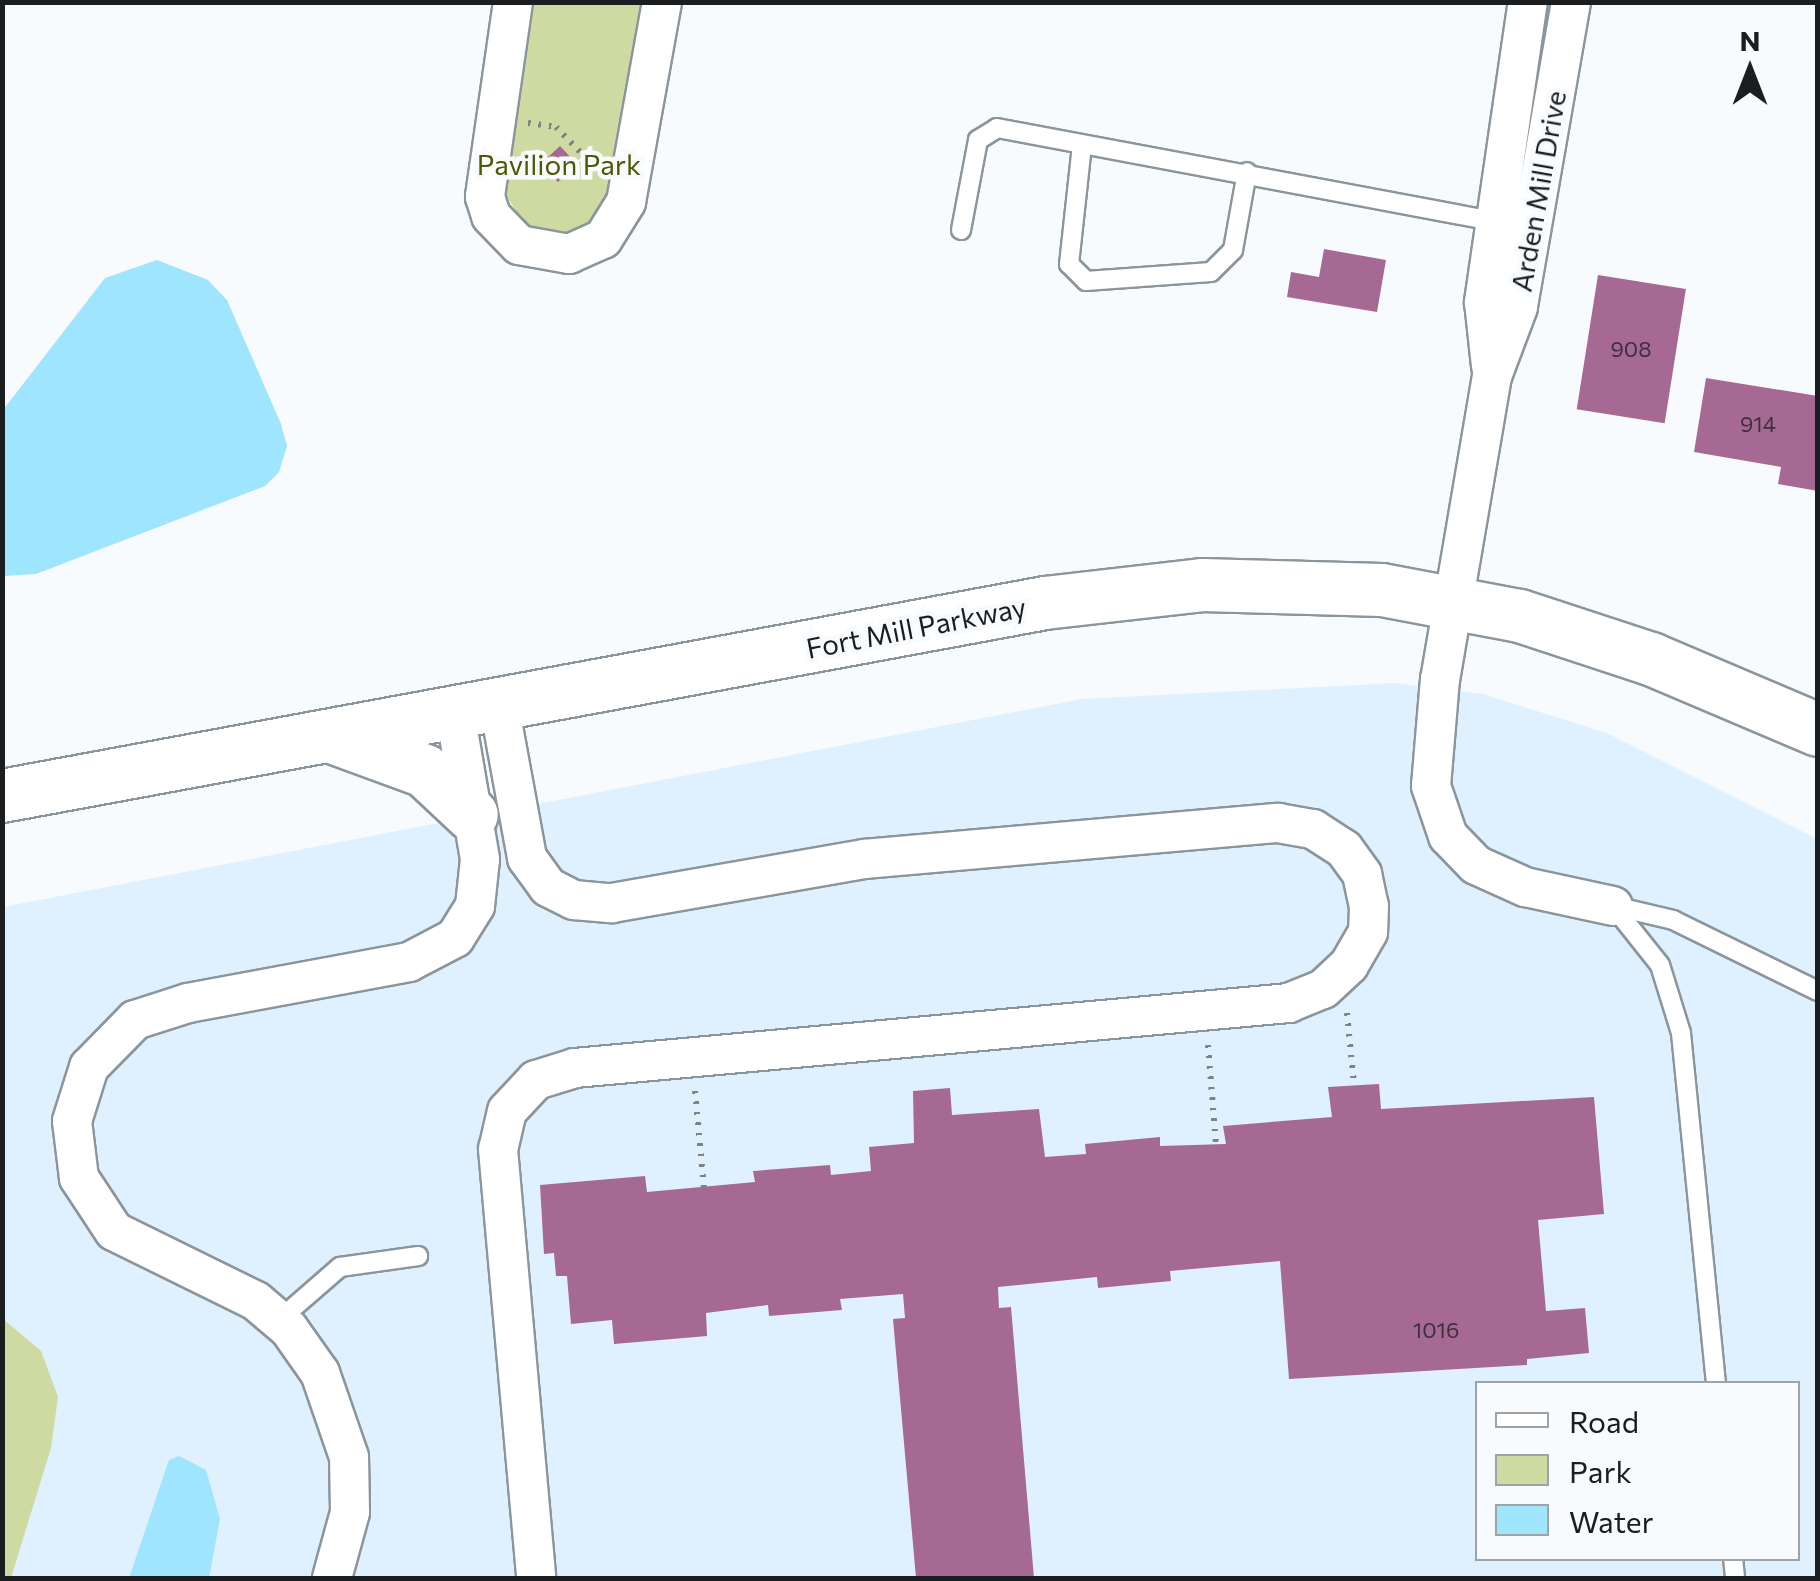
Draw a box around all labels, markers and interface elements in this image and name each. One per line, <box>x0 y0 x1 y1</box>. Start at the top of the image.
north arrow <box>1700 20 1800 120</box>
text: N <box>1740 23 1761 57</box>
street label: Arden Mill Drive <box>1504 88 1572 294</box>
park label: Pavilion Park <box>477 147 641 181</box>
house number: 908 <box>1610 336 1652 362</box>
house number: 914 <box>1740 411 1776 437</box>
street label: Fort Mill Parkway <box>803 589 1029 665</box>
house number: 1016 <box>1413 1317 1459 1343</box>
legend <box>1475 1381 1800 1561</box>
text: Road <box>1569 1402 1639 1439</box>
text: Park <box>1569 1452 1632 1489</box>
text: Water <box>1569 1502 1654 1539</box>

